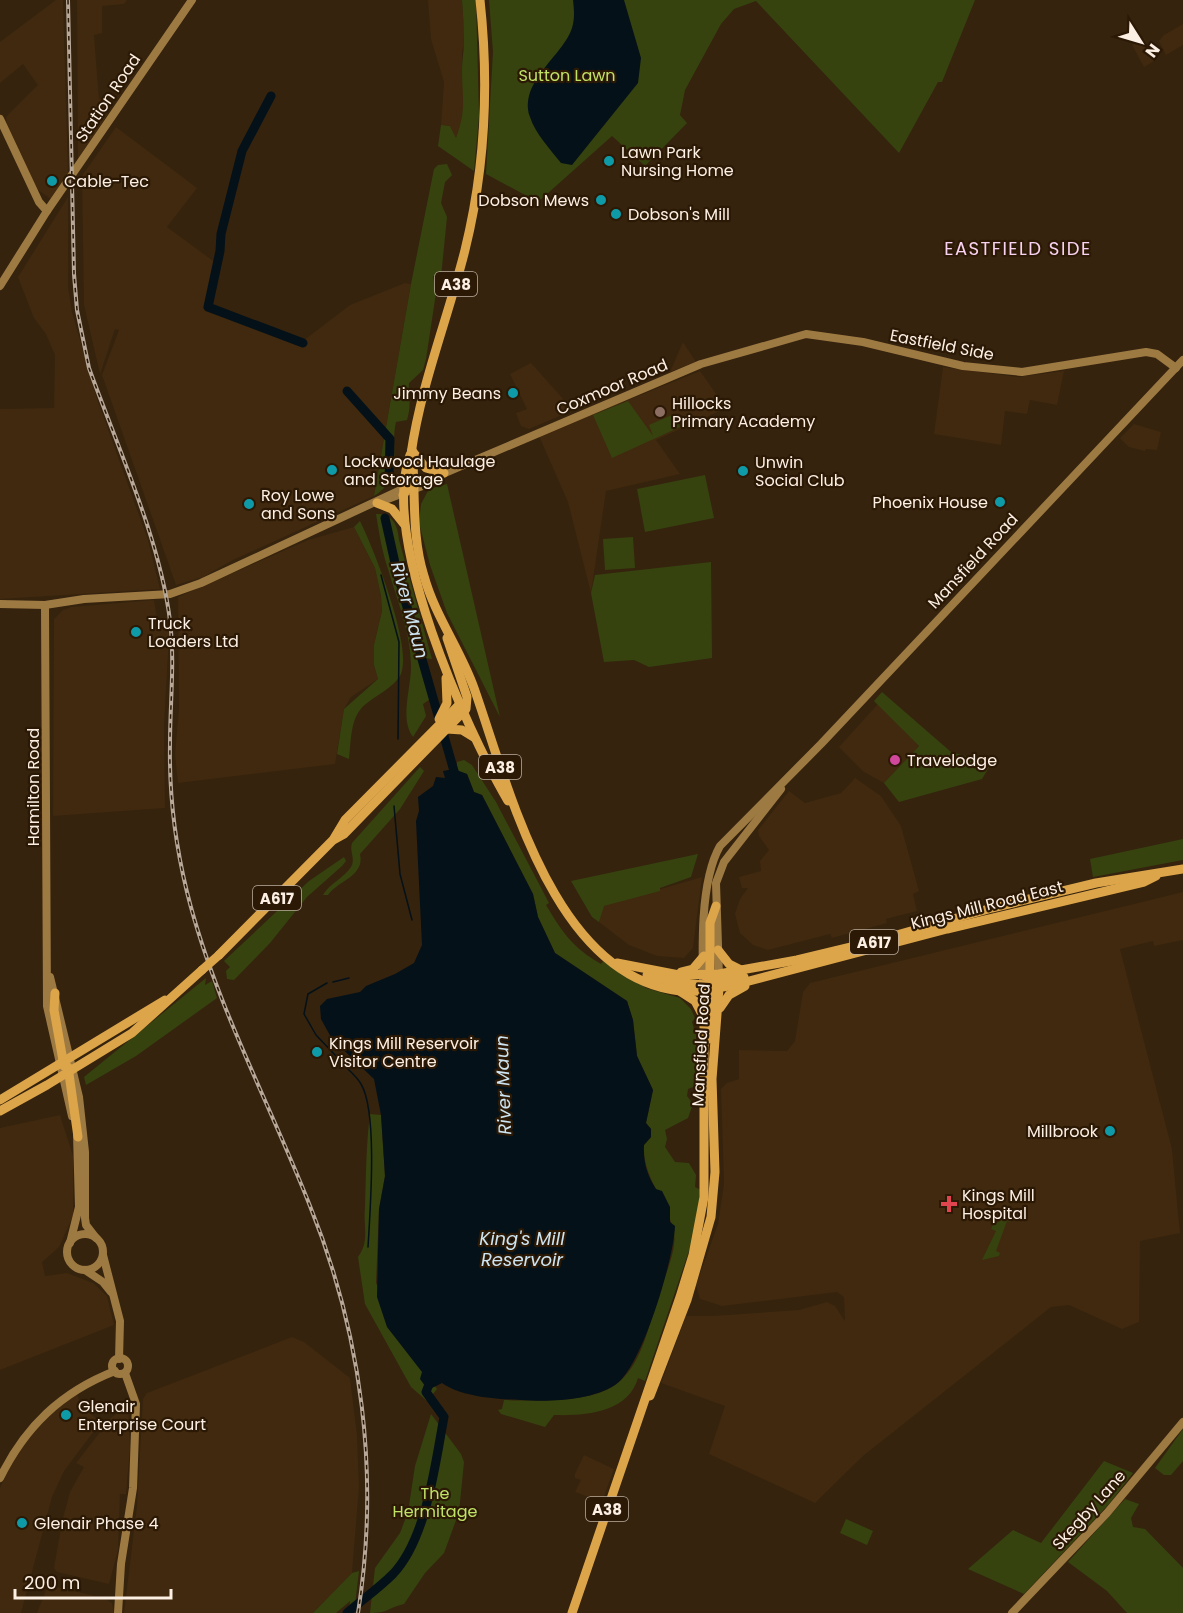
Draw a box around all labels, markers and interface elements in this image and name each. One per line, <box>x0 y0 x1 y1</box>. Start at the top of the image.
north arrow <box>1111 12 1171 72</box>
text: N <box>1140 39 1165 62</box>
street label: Station Road <box>70 49 146 147</box>
park label: Sutton Lawn <box>518 64 616 87</box>
place label: Lawn Park Nursing Home <box>621 141 734 182</box>
marker: Lawn Park Nursing Home <box>602 154 616 168</box>
place label: Cable-Tec <box>64 170 149 193</box>
marker: Cable-Tec <box>45 174 59 188</box>
place label: Dobson Mews <box>478 189 589 212</box>
marker: Dobson Mews <box>594 193 608 207</box>
place label: Dobson's Mill <box>628 203 730 226</box>
marker: Dobson's Mill <box>609 207 623 221</box>
district label: EASTFIELD SIDE <box>944 236 1092 261</box>
road number: A38 <box>435 272 477 296</box>
street label: Eastfield Side <box>888 324 996 366</box>
street label: Coxmoor Road <box>553 353 671 421</box>
place label: Jimmy Beans <box>393 382 501 405</box>
marker: Jimmy Beans <box>506 386 520 400</box>
place label: Hillocks Primary Academy <box>672 392 815 433</box>
marker: Hillocks Primary Academy <box>653 405 667 419</box>
place label: Lockwood Haulage and Storage <box>344 450 495 491</box>
place label: Unwin Social Club <box>755 451 845 492</box>
marker: Lockwood Haulage and Storage <box>325 463 339 477</box>
marker: Unwin Social Club <box>736 464 750 478</box>
place label: Roy Lowe and Sons <box>261 484 335 525</box>
place label: Phoenix House <box>872 491 988 514</box>
marker: Phoenix House <box>993 495 1007 509</box>
marker: Roy Lowe and Sons <box>242 497 256 511</box>
street label: Mansfield Road <box>923 508 1023 614</box>
water label: River Maun <box>385 559 435 661</box>
place label: Truck Loaders Ltd <box>148 612 239 653</box>
marker: Truck Loaders Ltd <box>129 625 143 639</box>
street label: Hamilton Road <box>22 728 45 846</box>
place label: Travelodge <box>907 749 997 772</box>
marker: Travelodge <box>888 753 902 767</box>
road number: A38 <box>479 755 521 779</box>
street label: Kings Mill Road East <box>908 875 1066 935</box>
road number: A617 <box>253 886 301 910</box>
road number: A617 <box>850 930 898 954</box>
street label: Mansfield Road <box>686 983 716 1107</box>
place label: Kings Mill Reservoir Visitor Centre <box>329 1032 479 1073</box>
water label: River Maun <box>489 1035 517 1135</box>
marker: Kings Mill Reservoir Visitor Centre <box>310 1045 324 1059</box>
place label: Millbrook <box>1027 1120 1099 1143</box>
marker: Millbrook <box>1103 1124 1117 1138</box>
place label: Kings Mill Hospital <box>962 1184 1035 1225</box>
marker: Kings Mill Hospital <box>940 1195 958 1213</box>
water label: King's Mill Reservoir <box>479 1226 565 1272</box>
place label: Glenair Enterprise Court <box>78 1395 206 1436</box>
marker: Glenair Enterprise Court <box>59 1408 73 1422</box>
street label: Skegby Lane <box>1047 1465 1131 1555</box>
park label: The Hermitage <box>393 1482 477 1523</box>
road number: A38 <box>586 1497 628 1521</box>
place label: Glenair Phase 4 <box>34 1512 158 1535</box>
marker: Glenair Phase 4 <box>15 1516 29 1530</box>
scale bar <box>15 1562 171 1600</box>
text: 200 m <box>24 1570 80 1595</box>

